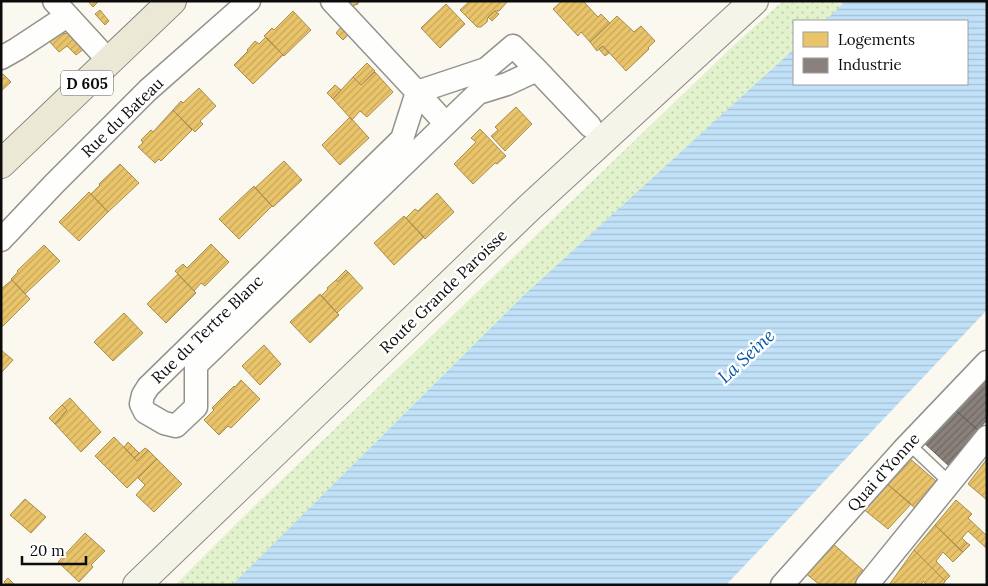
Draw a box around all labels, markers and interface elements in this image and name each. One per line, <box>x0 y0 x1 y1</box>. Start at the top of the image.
legend <box>793 20 968 85</box>
text: Logements <box>838 30 915 49</box>
text: Industrie <box>838 55 902 74</box>
road number: D 605 <box>61 70 113 96</box>
street label: Rue du Bateau <box>77 73 168 161</box>
street label: Route Grande Paroisse <box>375 225 511 357</box>
street label: Rue du Tertre Blanc <box>147 271 267 387</box>
water label: La Seine <box>713 324 779 388</box>
street label: Quai d'Yonne <box>843 428 924 515</box>
scale bar <box>22 534 86 566</box>
text: 20 m <box>30 541 65 560</box>

